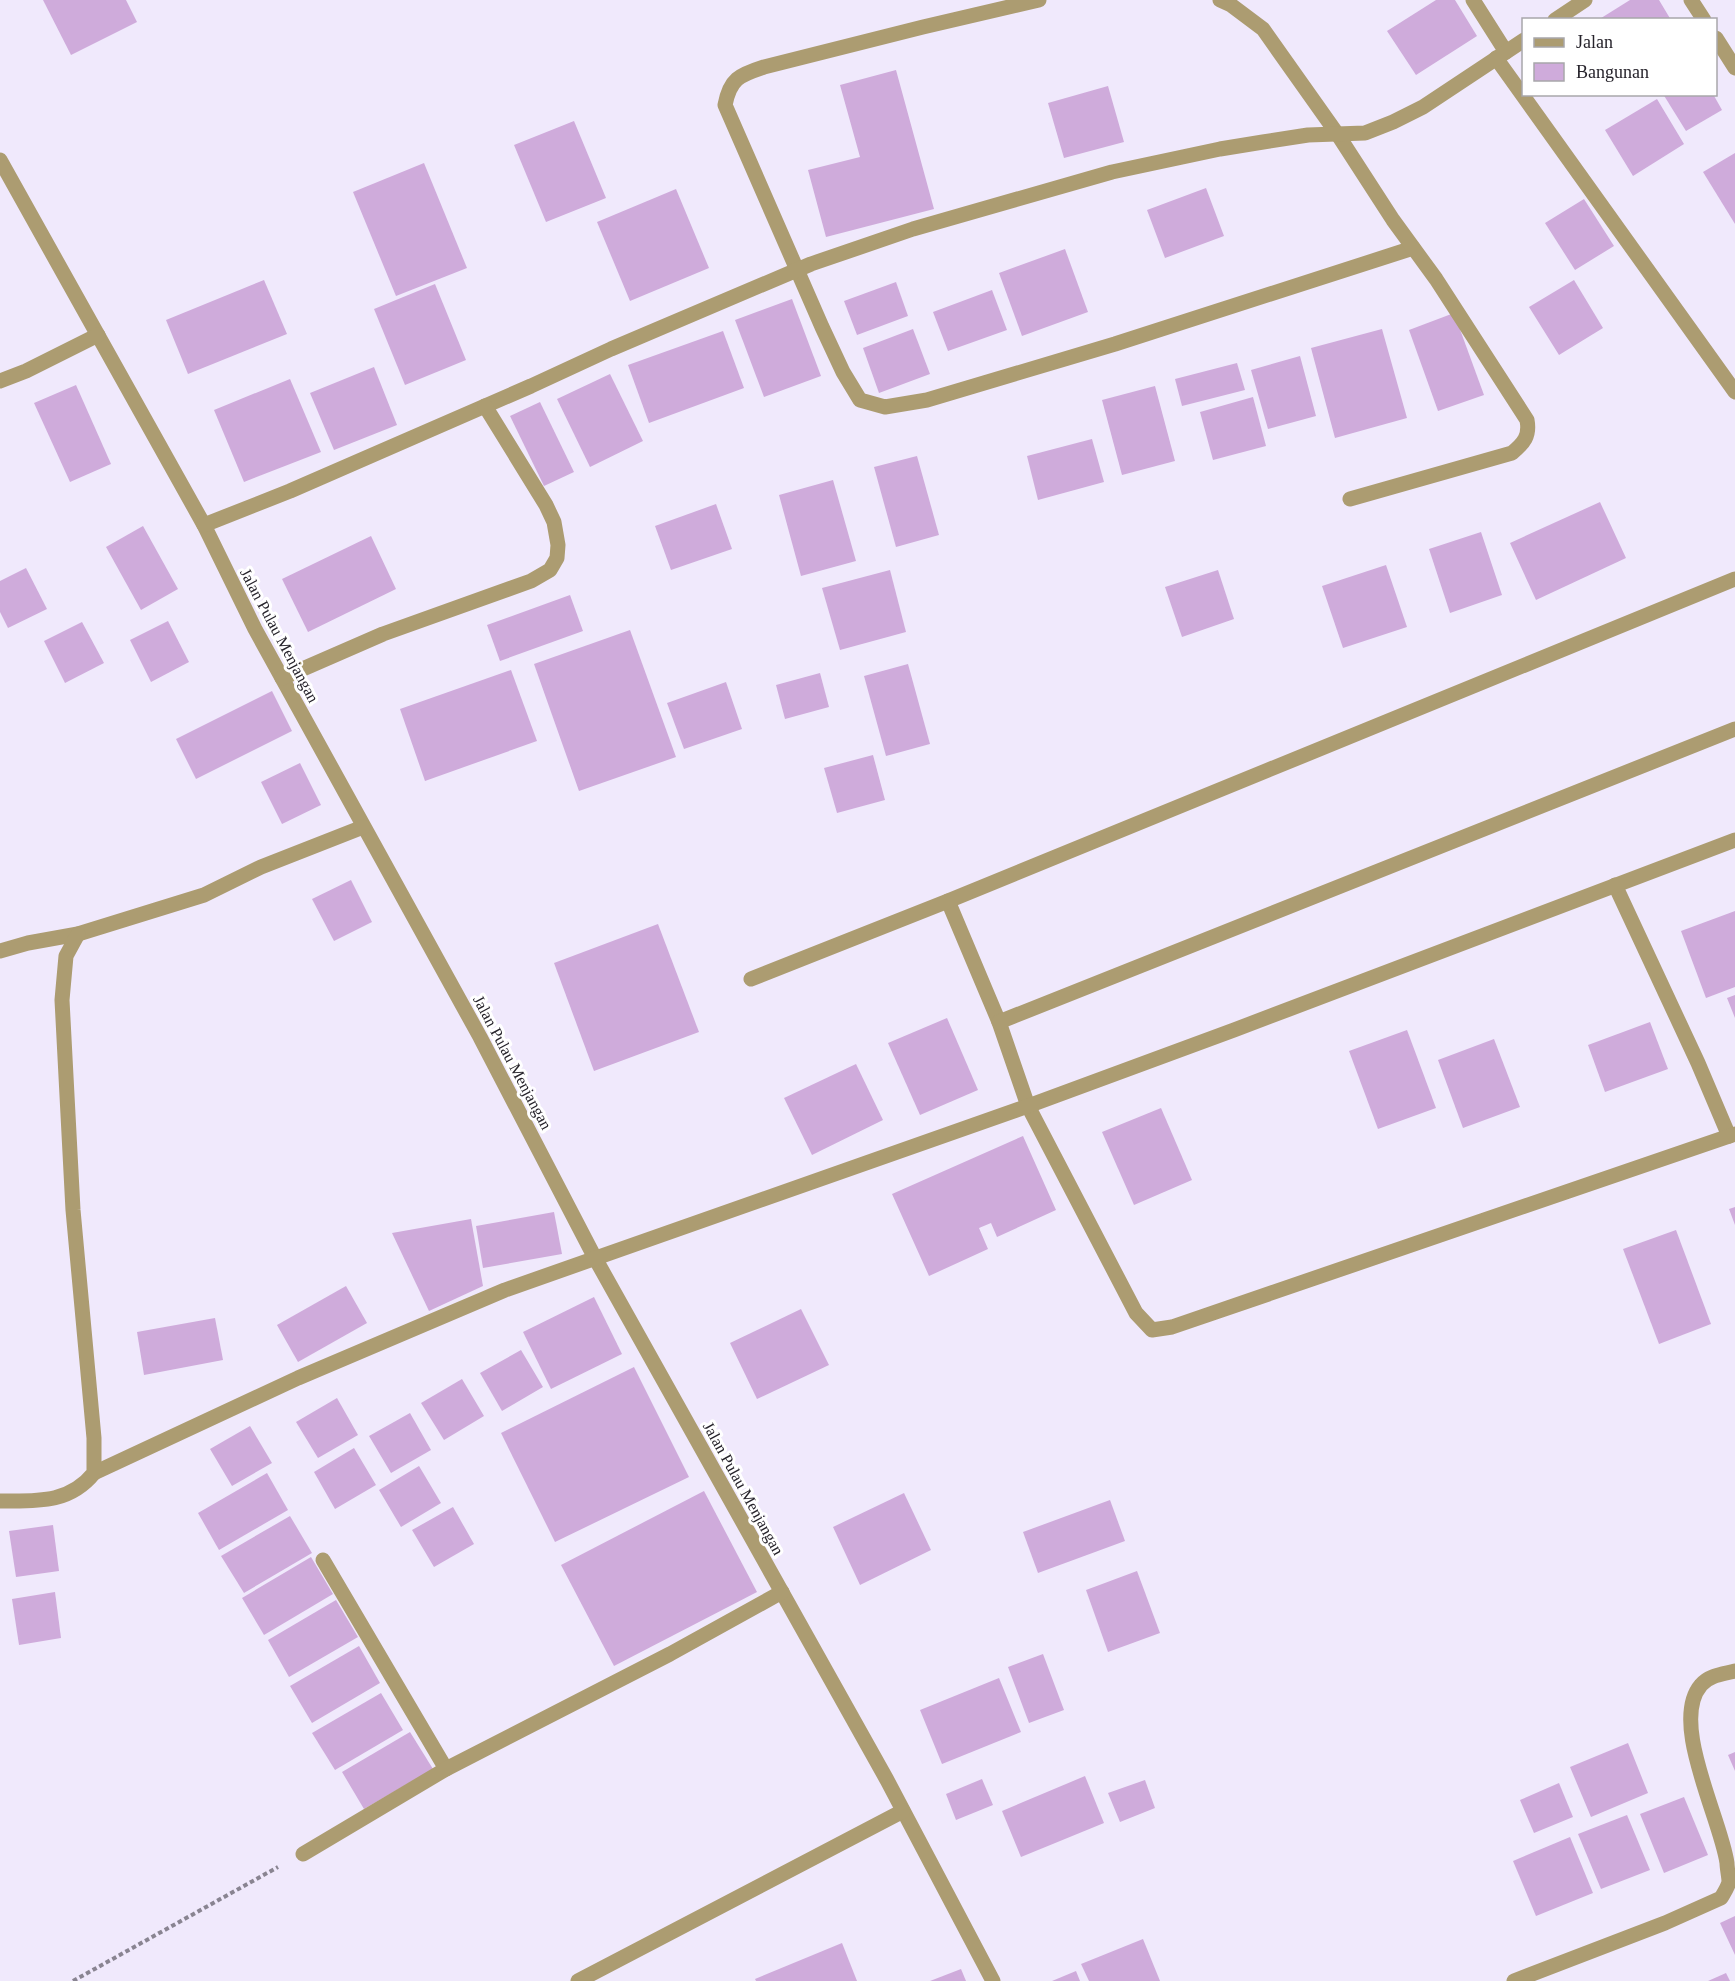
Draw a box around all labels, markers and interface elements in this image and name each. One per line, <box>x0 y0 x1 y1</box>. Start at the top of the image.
legend <box>1522 18 1717 96</box>
text: Jalan <box>1576 32 1613 52</box>
text: Bangunan <box>1576 62 1649 82</box>
street label: Jalan Pulau Menjangan <box>236 565 322 706</box>
street label: Jalan Pulau Menjangan <box>469 992 555 1133</box>
street label: Jalan Pulau Menjangan <box>699 1419 787 1558</box>

